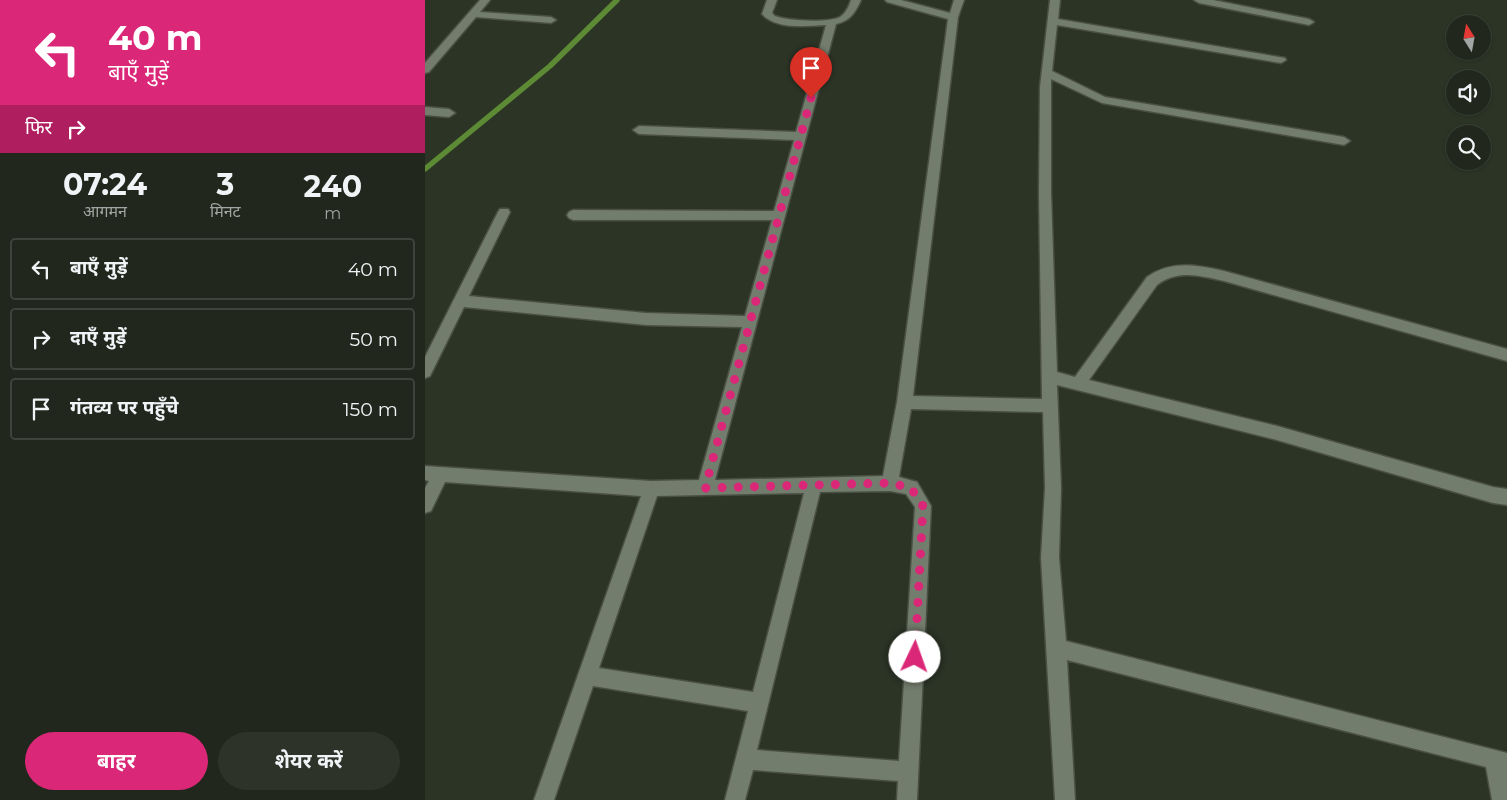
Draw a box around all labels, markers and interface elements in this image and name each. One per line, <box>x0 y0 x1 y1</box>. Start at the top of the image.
north arrow <box>1446 15 1491 60</box>
map controls <box>1446 15 1491 170</box>
text: 40 m <box>108 16 203 59</box>
icon: left <box>25 20 90 85</box>
pin <box>790 47 832 98</box>
icon: arrive <box>797 54 825 82</box>
text: बाएँ मुड़ें <box>108 59 169 86</box>
button: sound <box>1446 70 1491 115</box>
icon: right <box>62 115 90 143</box>
text: फिर <box>25 116 52 139</box>
button: search <box>1446 125 1491 170</box>
text: 07:24 <box>63 166 147 203</box>
text: 3 <box>216 166 234 203</box>
text: 240 <box>304 168 362 205</box>
text: आगमन <box>83 202 127 221</box>
text: मिनट <box>210 202 241 221</box>
text: m <box>324 204 341 223</box>
icon: left <box>27 255 55 283</box>
text: बाएँ मुड़ें <box>70 256 127 279</box>
text: 40 m <box>348 258 398 281</box>
icon: right <box>27 325 55 353</box>
text: दाएँ मुड़ें <box>70 326 126 349</box>
text: 50 m <box>350 328 398 351</box>
icon: arrive <box>27 395 55 423</box>
text: गंतव्य पर पहुँचे <box>70 396 178 419</box>
text: 150 m <box>343 398 398 421</box>
position arrow <box>888 630 940 682</box>
button: बाहर <box>25 732 208 790</box>
button: शेयर करें <box>218 732 400 790</box>

